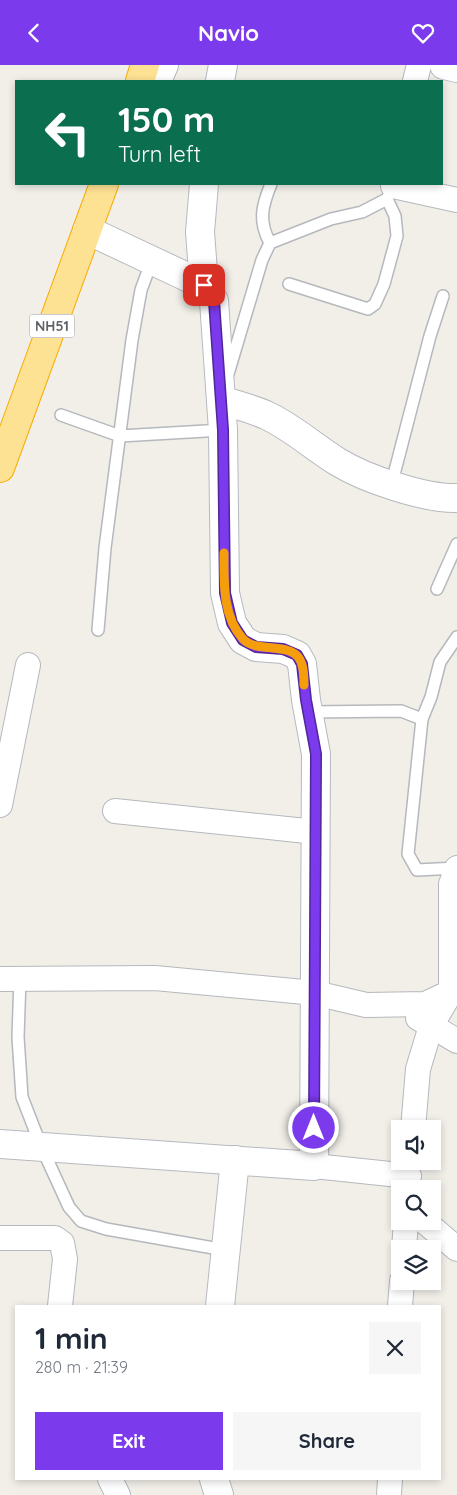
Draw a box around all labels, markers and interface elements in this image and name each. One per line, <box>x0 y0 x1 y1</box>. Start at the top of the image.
icon: back <box>20 19 48 47</box>
text: Navio <box>198 19 259 47</box>
icon: heart <box>409 19 437 47</box>
text: 150 m <box>118 97 215 141</box>
icon: left <box>35 100 100 165</box>
text: Turn left <box>118 140 201 168</box>
pin <box>183 264 225 306</box>
icon: arrive <box>190 271 218 299</box>
road number: NH51 <box>30 315 74 337</box>
position arrow <box>287 1101 339 1153</box>
map controls <box>391 1120 441 1290</box>
button: sound <box>391 1120 441 1170</box>
button: search <box>391 1180 441 1230</box>
button: layers <box>391 1240 441 1290</box>
text: 1 min <box>35 1319 108 1357</box>
button: close <box>369 1322 421 1374</box>
text: 280 m · 21:39 <box>35 1357 128 1377</box>
button: Exit <box>35 1412 223 1470</box>
button: Share <box>233 1412 421 1470</box>

